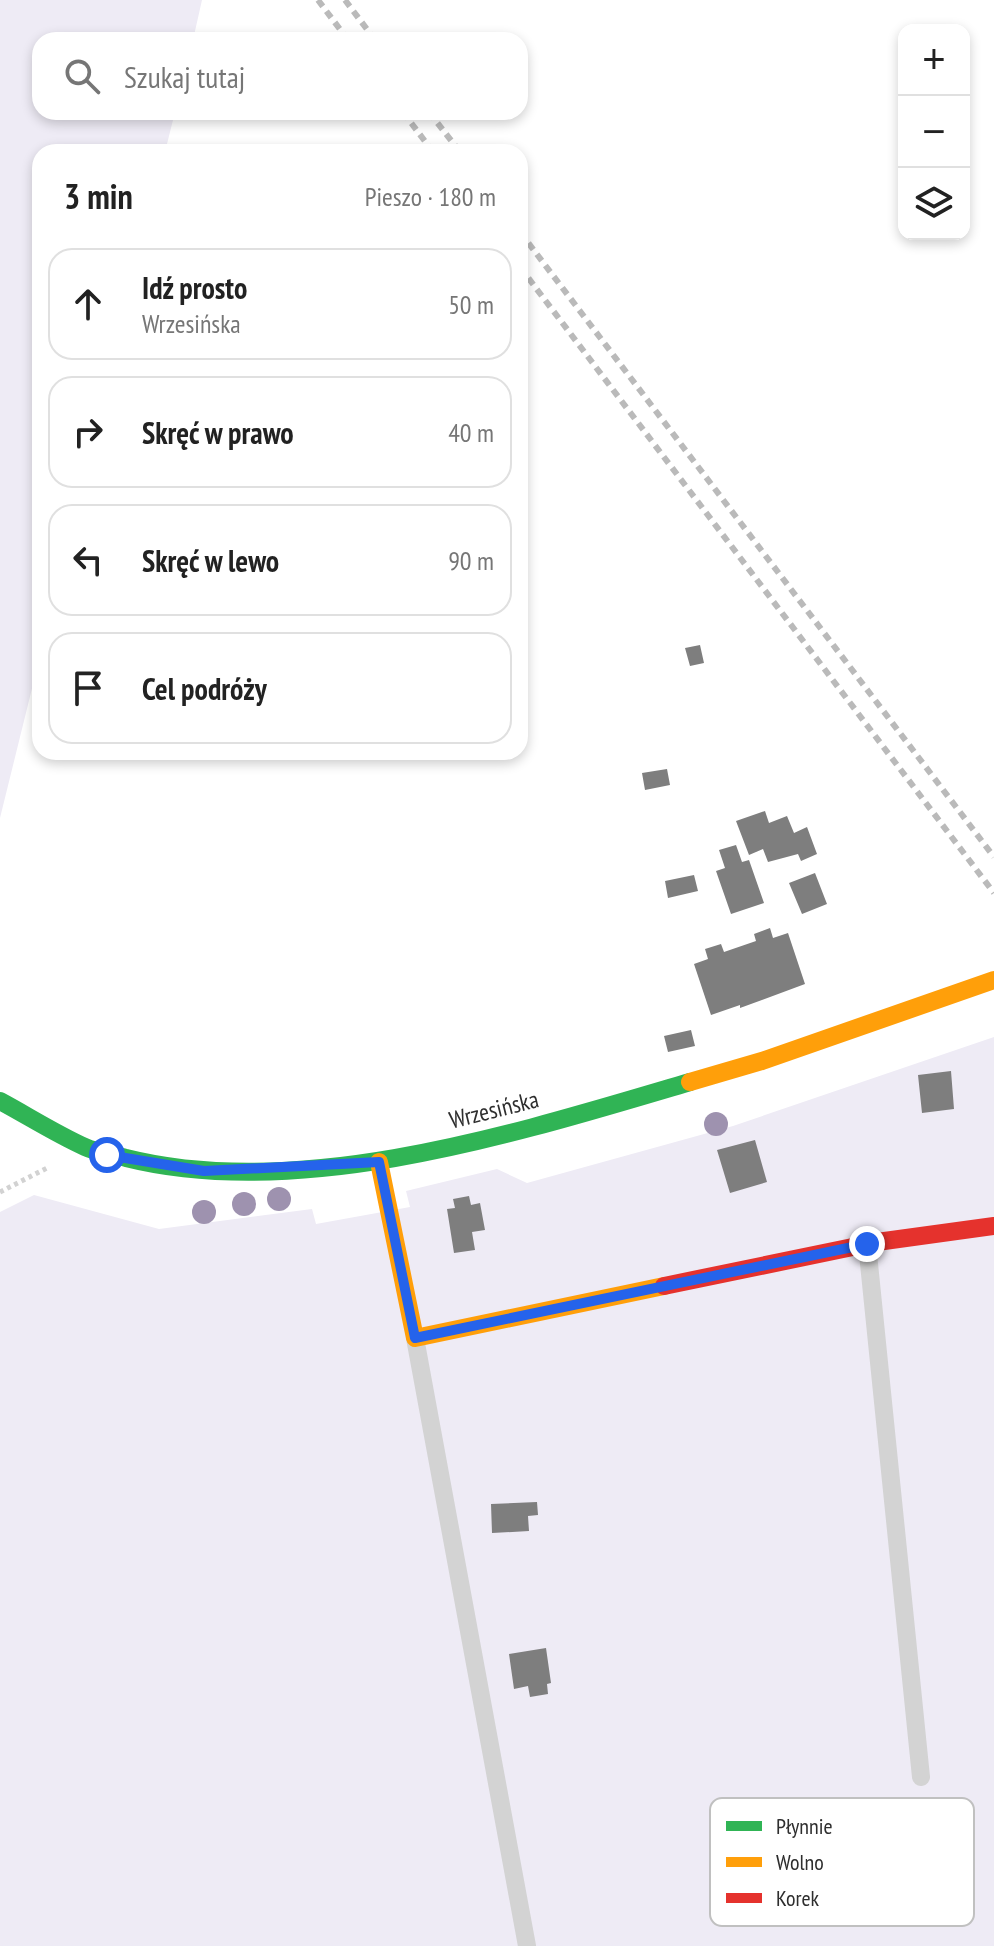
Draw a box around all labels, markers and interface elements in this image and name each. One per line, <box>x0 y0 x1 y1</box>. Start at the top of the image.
map controls <box>898 24 970 240</box>
button: + <box>898 24 970 96</box>
search box <box>32 32 528 120</box>
icon: search <box>60 54 104 98</box>
text: Szukaj tutaj <box>124 57 245 96</box>
button: − <box>898 96 970 168</box>
button: layers <box>898 168 970 240</box>
text: 3 min <box>64 174 133 218</box>
text: Pieszo · 180 m <box>365 180 496 213</box>
text: Idź prosto <box>142 268 247 307</box>
icon: ahead <box>66 282 110 326</box>
text: 50 m <box>448 288 494 321</box>
text: Wrzesińska <box>142 307 241 340</box>
icon: right <box>66 410 110 454</box>
text: Skręć w prawo <box>142 413 294 452</box>
text: 40 m <box>448 416 494 449</box>
icon: left <box>66 538 110 582</box>
text: Skręć w lewo <box>142 541 279 580</box>
text: 90 m <box>448 544 494 577</box>
icon: arrive <box>66 666 110 710</box>
text: Cel podróży <box>142 669 267 708</box>
street label: Wrzesińska <box>446 1083 542 1136</box>
route start <box>89 1137 125 1173</box>
route end <box>849 1226 885 1262</box>
legend <box>710 1798 974 1926</box>
text: Płynnie <box>776 1812 833 1840</box>
text: Wolno <box>776 1848 824 1876</box>
text: Korek <box>776 1884 820 1912</box>

